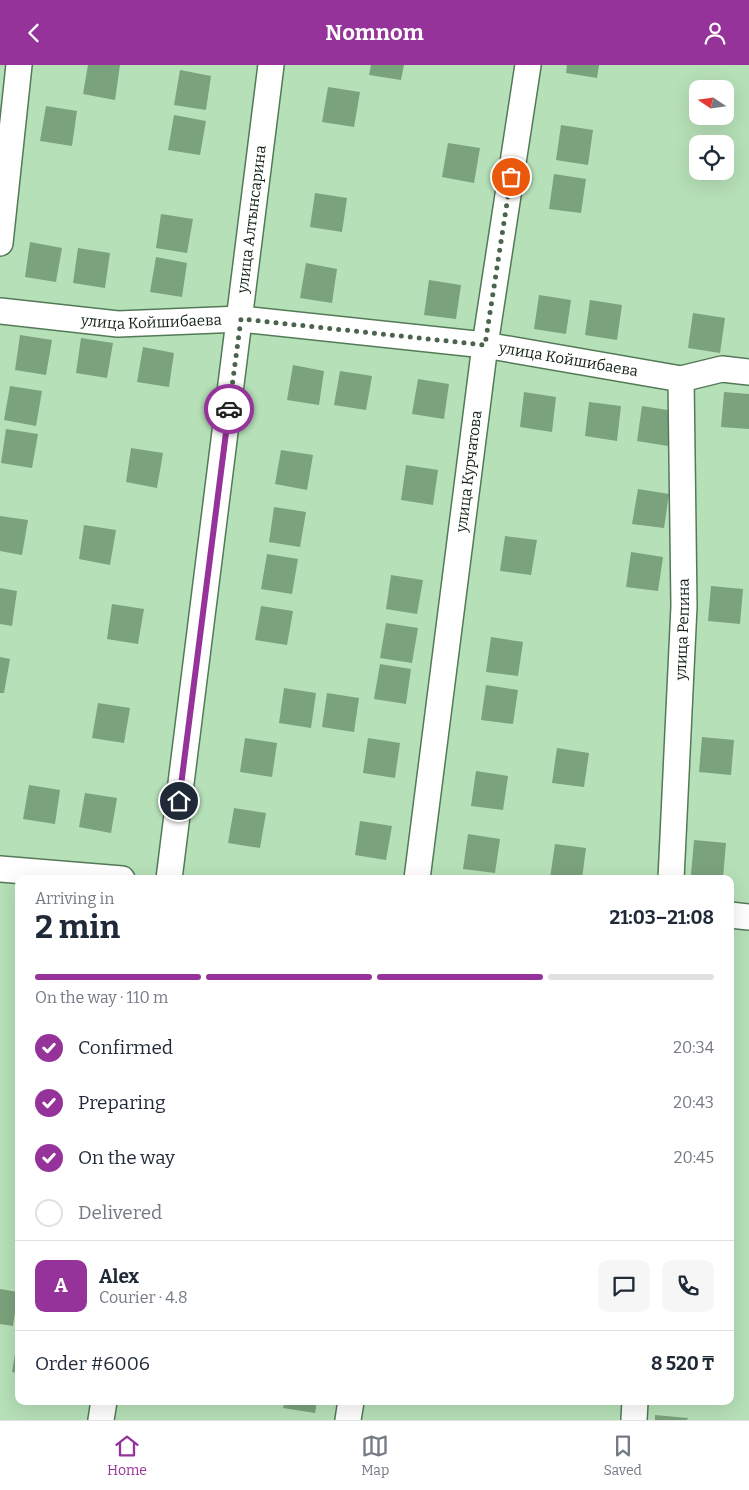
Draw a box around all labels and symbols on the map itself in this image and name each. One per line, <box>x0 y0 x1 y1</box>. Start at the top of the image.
north arrow <box>689 80 734 125</box>
street label: улица Алтынсарина <box>233 144 270 295</box>
pin <box>490 156 532 198</box>
street label: улица Койшибаева <box>79 311 222 333</box>
street label: улица Койшибаева <box>497 338 640 380</box>
courier <box>204 384 254 434</box>
street label: улица Курчатова <box>452 409 486 534</box>
street label: улица Репина <box>671 578 693 682</box>
pin <box>158 780 200 822</box>

